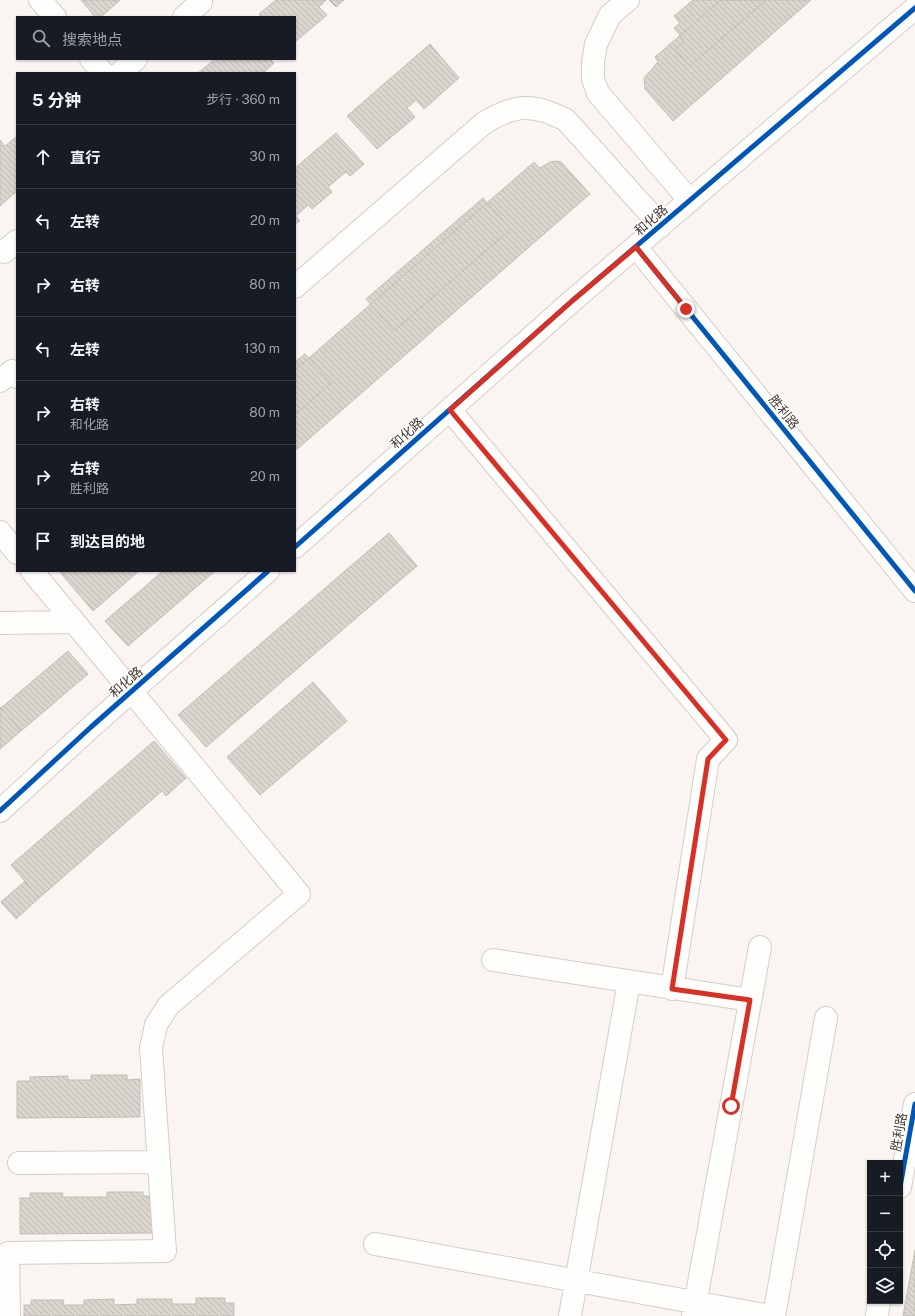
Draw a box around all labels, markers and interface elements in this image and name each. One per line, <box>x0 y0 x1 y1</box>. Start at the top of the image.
search box <box>16 16 296 60</box>
icon: search <box>30 27 52 49</box>
text: 搜索地点 <box>62 31 122 48</box>
text: 5 分钟 <box>32 90 81 110</box>
text: 步行 · 360 m <box>206 92 280 107</box>
icon: ahead <box>32 146 54 168</box>
text: 直行 <box>70 149 100 166</box>
text: 30 m <box>250 149 280 164</box>
street label: 和化路 <box>631 202 671 238</box>
icon: left <box>32 210 54 232</box>
text: 左转 <box>70 213 100 230</box>
text: 20 m <box>250 213 280 228</box>
icon: right <box>32 274 54 296</box>
text: 右转 <box>70 277 100 294</box>
text: 80 m <box>249 277 280 292</box>
route end <box>677 300 695 318</box>
icon: left <box>32 338 54 360</box>
text: 左转 <box>70 341 100 358</box>
text: 130 m <box>244 341 280 356</box>
street label: 胜利路 <box>766 392 802 432</box>
text: 右转 <box>70 396 100 413</box>
icon: right <box>32 402 54 424</box>
text: 80 m <box>249 405 280 420</box>
street label: 和化路 <box>387 414 427 452</box>
text: 和化路 <box>70 417 109 432</box>
text: 右转 <box>70 460 100 477</box>
icon: right <box>32 466 54 488</box>
text: 20 m <box>250 469 280 484</box>
text: 胜利路 <box>70 481 109 496</box>
icon: arrive <box>32 530 54 552</box>
text: 到达目的地 <box>70 533 145 550</box>
street label: 和化路 <box>106 664 146 700</box>
route start <box>722 1097 740 1115</box>
street label: 胜利路 <box>888 1111 910 1153</box>
map controls <box>867 1160 903 1304</box>
button: + <box>867 1160 903 1196</box>
button: − <box>867 1196 903 1232</box>
button: locate <box>867 1232 903 1268</box>
button: layers <box>867 1268 903 1304</box>

